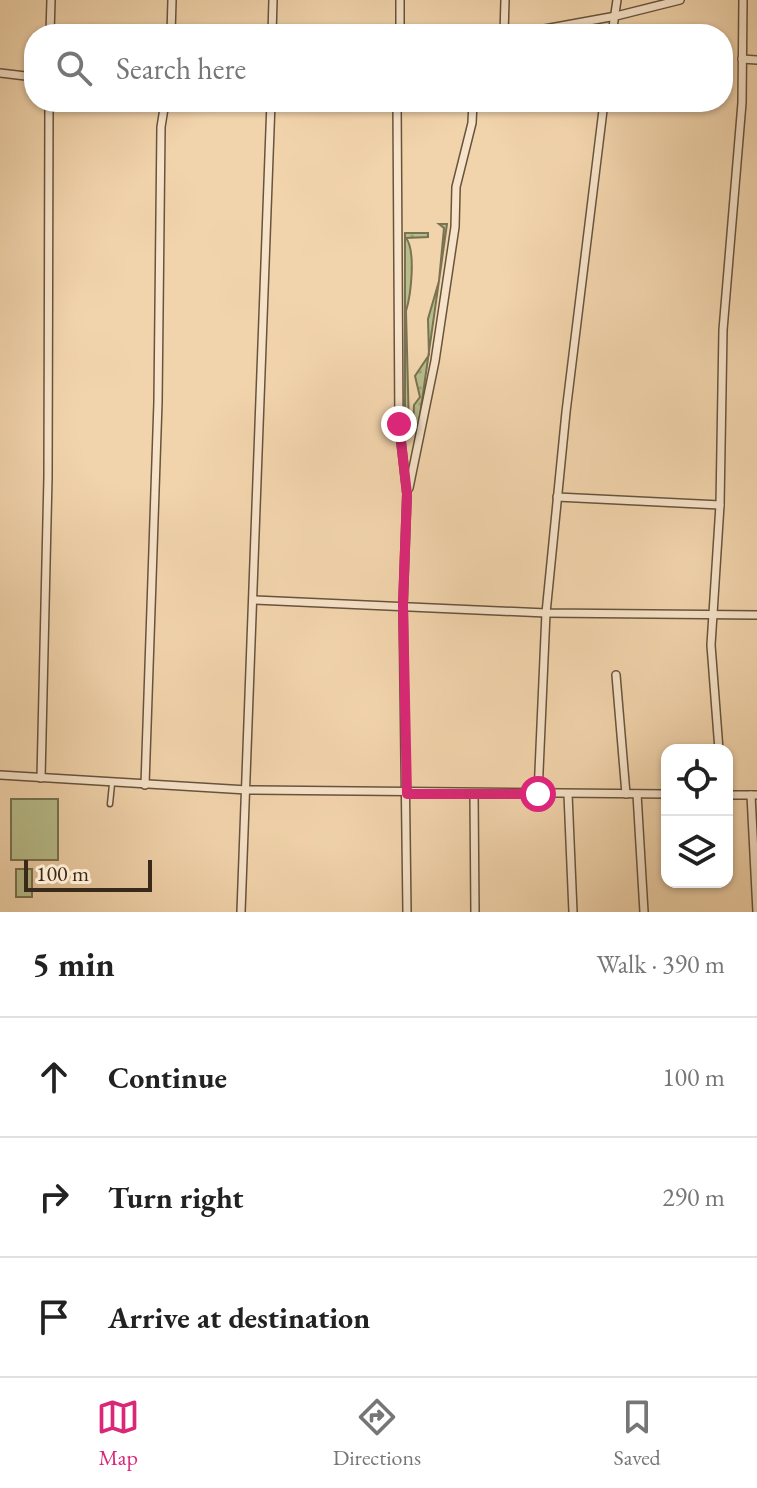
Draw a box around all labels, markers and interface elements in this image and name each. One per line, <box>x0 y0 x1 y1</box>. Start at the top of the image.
search box <box>24 24 733 112</box>
icon: search <box>52 46 96 90</box>
text: Search here <box>116 49 246 88</box>
route end <box>381 406 417 442</box>
map controls <box>661 744 733 888</box>
button: locate <box>661 744 733 816</box>
route start <box>520 776 556 812</box>
button: layers <box>661 816 733 888</box>
scale bar <box>24 856 152 892</box>
text: 100 m <box>36 859 89 888</box>
text: 5 min <box>32 942 115 986</box>
text: Walk · 390 m <box>597 947 725 981</box>
icon: ahead <box>32 1055 76 1099</box>
text: Continue <box>108 1058 227 1097</box>
text: 100 m <box>662 1060 725 1094</box>
icon: right <box>32 1175 76 1219</box>
text: Turn right <box>108 1178 244 1217</box>
text: 290 m <box>662 1180 725 1214</box>
icon: arrive <box>32 1295 76 1339</box>
text: Arrive at destination <box>108 1298 370 1337</box>
tab: Map <box>96 1395 140 1472</box>
tab: Directions <box>333 1395 421 1472</box>
tab: Saved <box>614 1395 661 1472</box>

